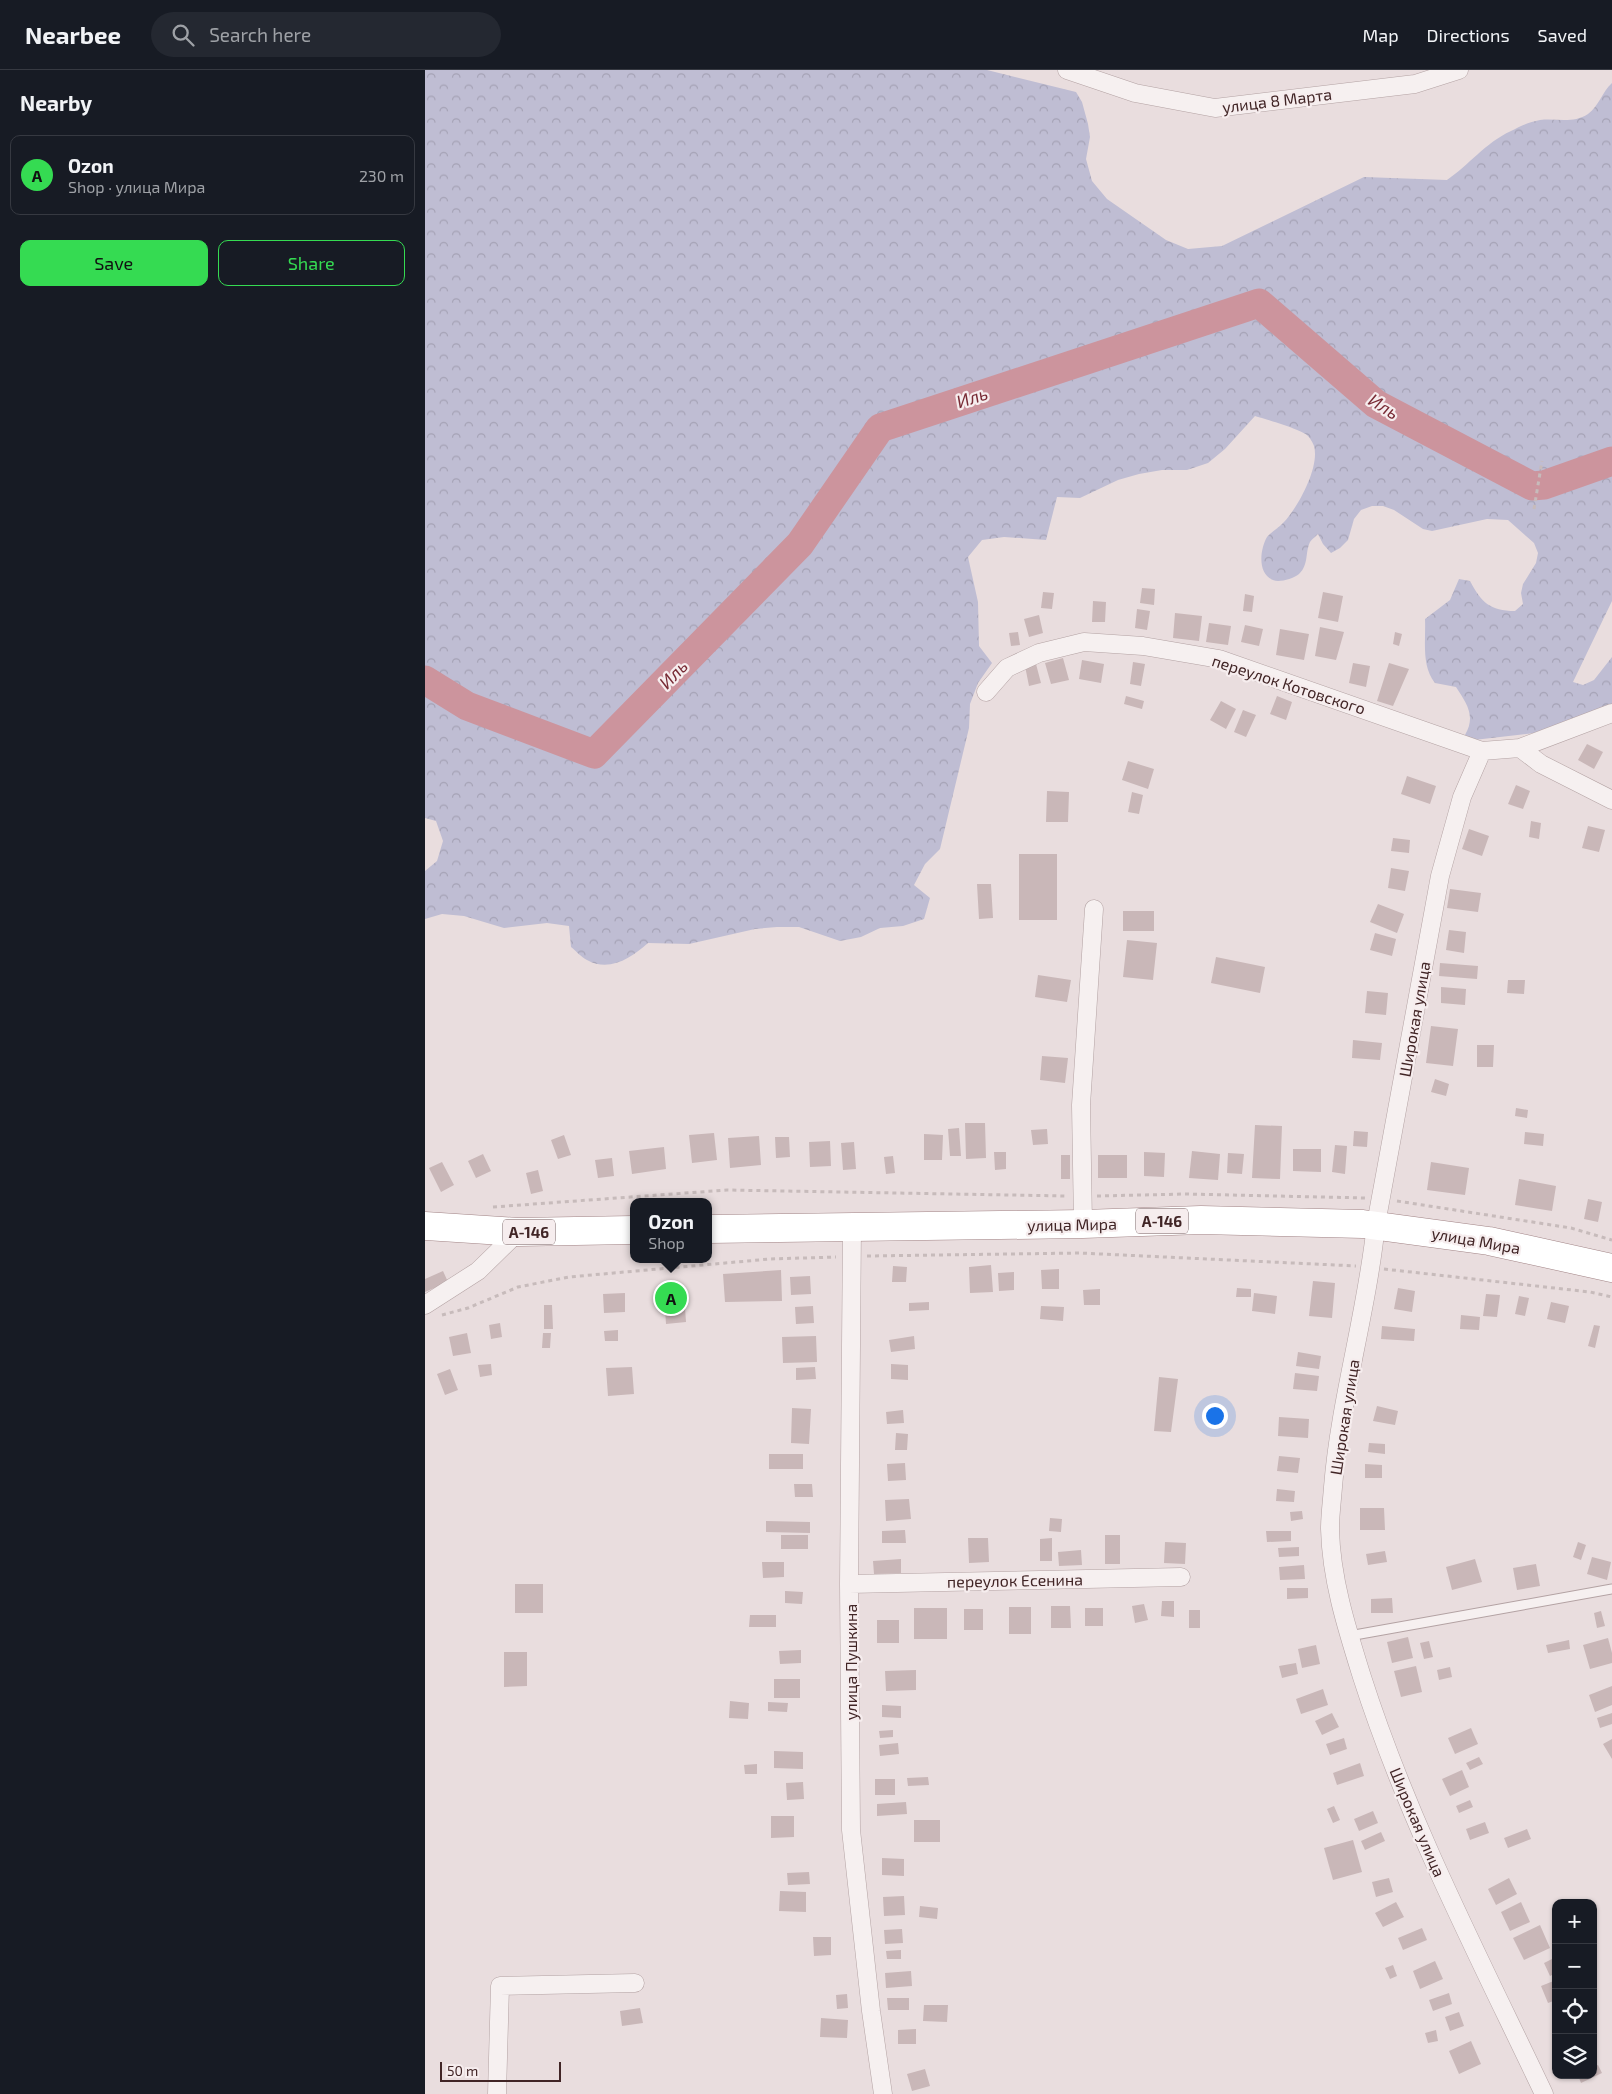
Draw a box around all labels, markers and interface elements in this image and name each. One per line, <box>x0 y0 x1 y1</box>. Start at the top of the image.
search box <box>151 12 501 57</box>
text: Nearbee <box>25 20 121 49</box>
icon: search <box>169 21 197 49</box>
text: Search here <box>209 23 311 46</box>
text: Map <box>1362 24 1399 46</box>
text: Directions <box>1427 24 1510 46</box>
text: Saved <box>1538 24 1587 46</box>
street label: улица 8 Марта <box>1221 84 1333 117</box>
text: Nearby <box>20 90 92 115</box>
text: Ozon <box>68 154 114 177</box>
text: A <box>32 166 42 185</box>
text: 230 m <box>359 166 404 185</box>
text: Shop · улица Мира <box>68 177 205 196</box>
button: Save <box>20 240 208 286</box>
button: Share <box>218 240 405 286</box>
water label: Иль <box>954 382 990 412</box>
water label: Иль <box>1365 388 1403 424</box>
street label: переулок Котовского <box>1210 650 1368 719</box>
water label: Иль <box>654 655 692 693</box>
street label: Широкая улица <box>1394 960 1435 1078</box>
popup <box>630 1198 712 1263</box>
road number: А-146 <box>1136 1208 1188 1234</box>
text: Ozon <box>648 1210 694 1233</box>
street label: улица Мира <box>1027 1214 1117 1235</box>
road number: А-146 <box>503 1220 555 1244</box>
street label: улица Мира <box>1430 1223 1522 1258</box>
text: Shop <box>648 1233 685 1252</box>
pin: A <box>655 1279 687 1317</box>
street label: Широкая улица <box>1325 1358 1364 1476</box>
your location <box>1202 1403 1228 1429</box>
street label: переулок Есенина <box>947 1569 1083 1592</box>
street label: улица Пушкина <box>841 1604 861 1720</box>
street label: Широкая улица <box>1385 1764 1450 1880</box>
map controls <box>1552 1899 1597 2079</box>
button: + <box>1552 1899 1597 1944</box>
button: − <box>1552 1944 1597 1989</box>
button: locate <box>1552 1989 1597 2034</box>
button: layers <box>1552 2034 1597 2079</box>
scale bar <box>440 2059 561 2082</box>
text: 50 m <box>447 2062 478 2079</box>

